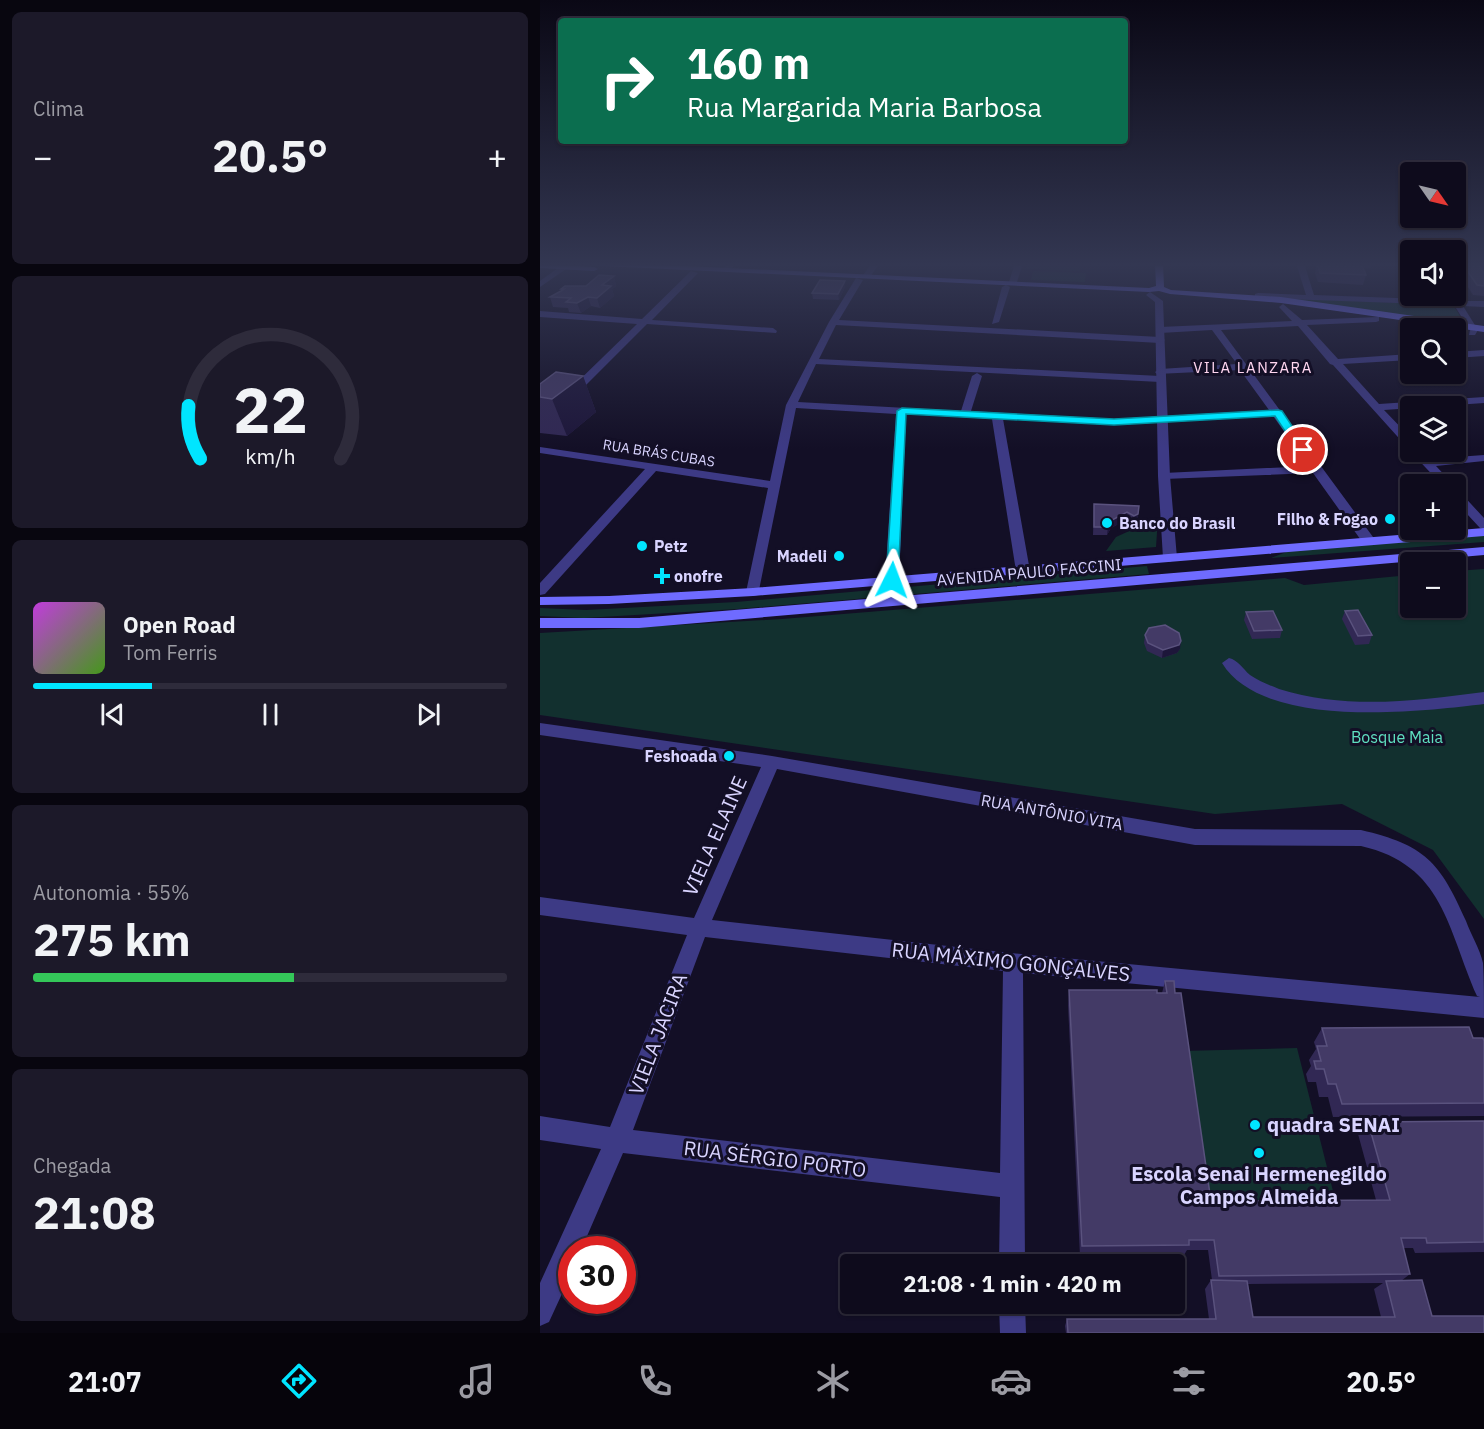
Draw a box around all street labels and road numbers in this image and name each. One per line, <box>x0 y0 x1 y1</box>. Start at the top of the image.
street label: RUA BRÁS CUBAS <box>602 434 716 471</box>
street label: AVENIDA PAULO FACCINI <box>936 554 1122 590</box>
street label: VIELA ELAINE <box>676 772 753 900</box>
street label: RUA ANTÔNIO VITA <box>980 790 1124 834</box>
street label: RUA MÁXIMO GONÇALVES <box>890 936 1132 987</box>
street label: VIELA JACIRA <box>622 969 693 1099</box>
street label: RUA SÉRGIO PORTO <box>682 1134 868 1183</box>

